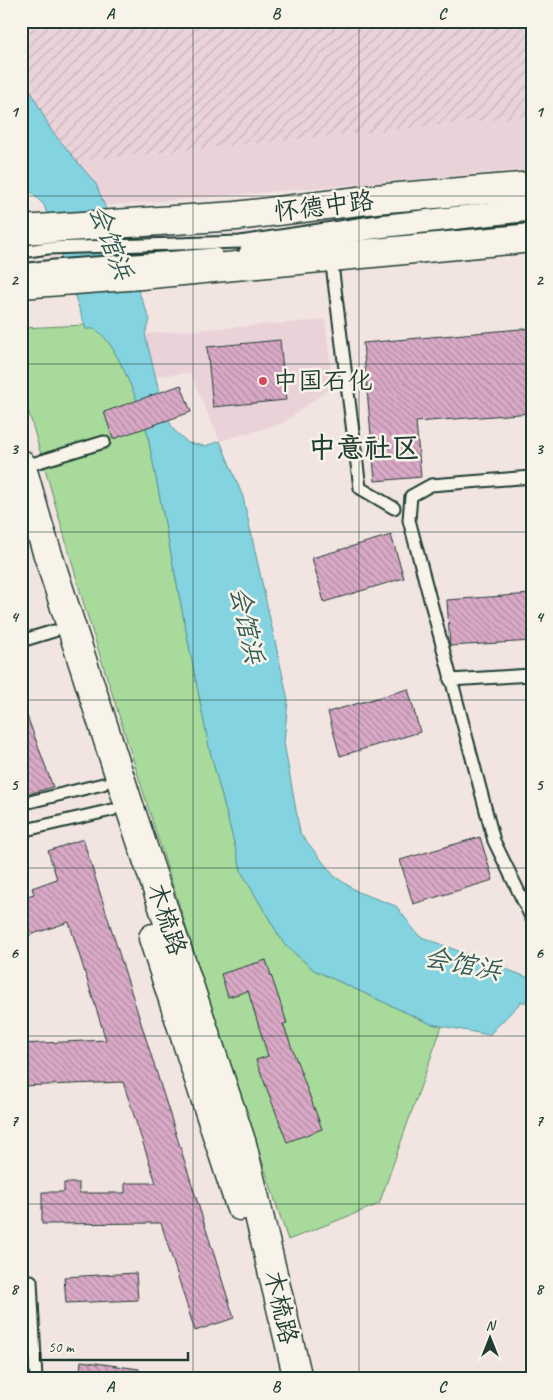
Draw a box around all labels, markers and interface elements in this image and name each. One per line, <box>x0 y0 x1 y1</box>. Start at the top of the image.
text: A <box>106 4 116 24</box>
text: B <box>272 4 282 24</box>
text: C <box>438 4 448 24</box>
text: 1 <box>10 102 19 122</box>
text: 1 <box>535 102 544 122</box>
street label: 怀德中路 <box>272 184 376 228</box>
water label: 会馆浜 <box>82 200 141 285</box>
text: 2 <box>10 270 19 290</box>
text: 2 <box>535 270 544 290</box>
place label: 中国石化 <box>273 365 373 397</box>
marker: 中国石化 <box>257 375 269 387</box>
district label: 中意社区 <box>308 430 420 465</box>
text: 3 <box>10 439 19 459</box>
text: 3 <box>535 439 544 459</box>
water label: 会馆浜 <box>223 583 271 668</box>
text: 4 <box>10 607 19 627</box>
text: 4 <box>535 607 544 627</box>
text: 5 <box>11 775 20 795</box>
text: 5 <box>536 775 545 795</box>
street label: 木梳路 <box>140 878 194 960</box>
water label: 会馆浜 <box>422 940 505 988</box>
text: 6 <box>10 943 19 963</box>
text: 6 <box>535 943 544 963</box>
text: 7 <box>10 1111 19 1131</box>
text: 7 <box>535 1111 544 1131</box>
street label: 木梳路 <box>257 1267 305 1347</box>
text: 8 <box>10 1279 19 1299</box>
text: 8 <box>535 1279 544 1299</box>
north arrow <box>466 1312 516 1362</box>
text: N <box>486 1317 497 1334</box>
scale bar <box>40 1330 188 1362</box>
text: 50 m <box>48 1338 75 1357</box>
text: A <box>106 1377 116 1397</box>
text: B <box>272 1377 282 1397</box>
text: C <box>438 1377 448 1397</box>

